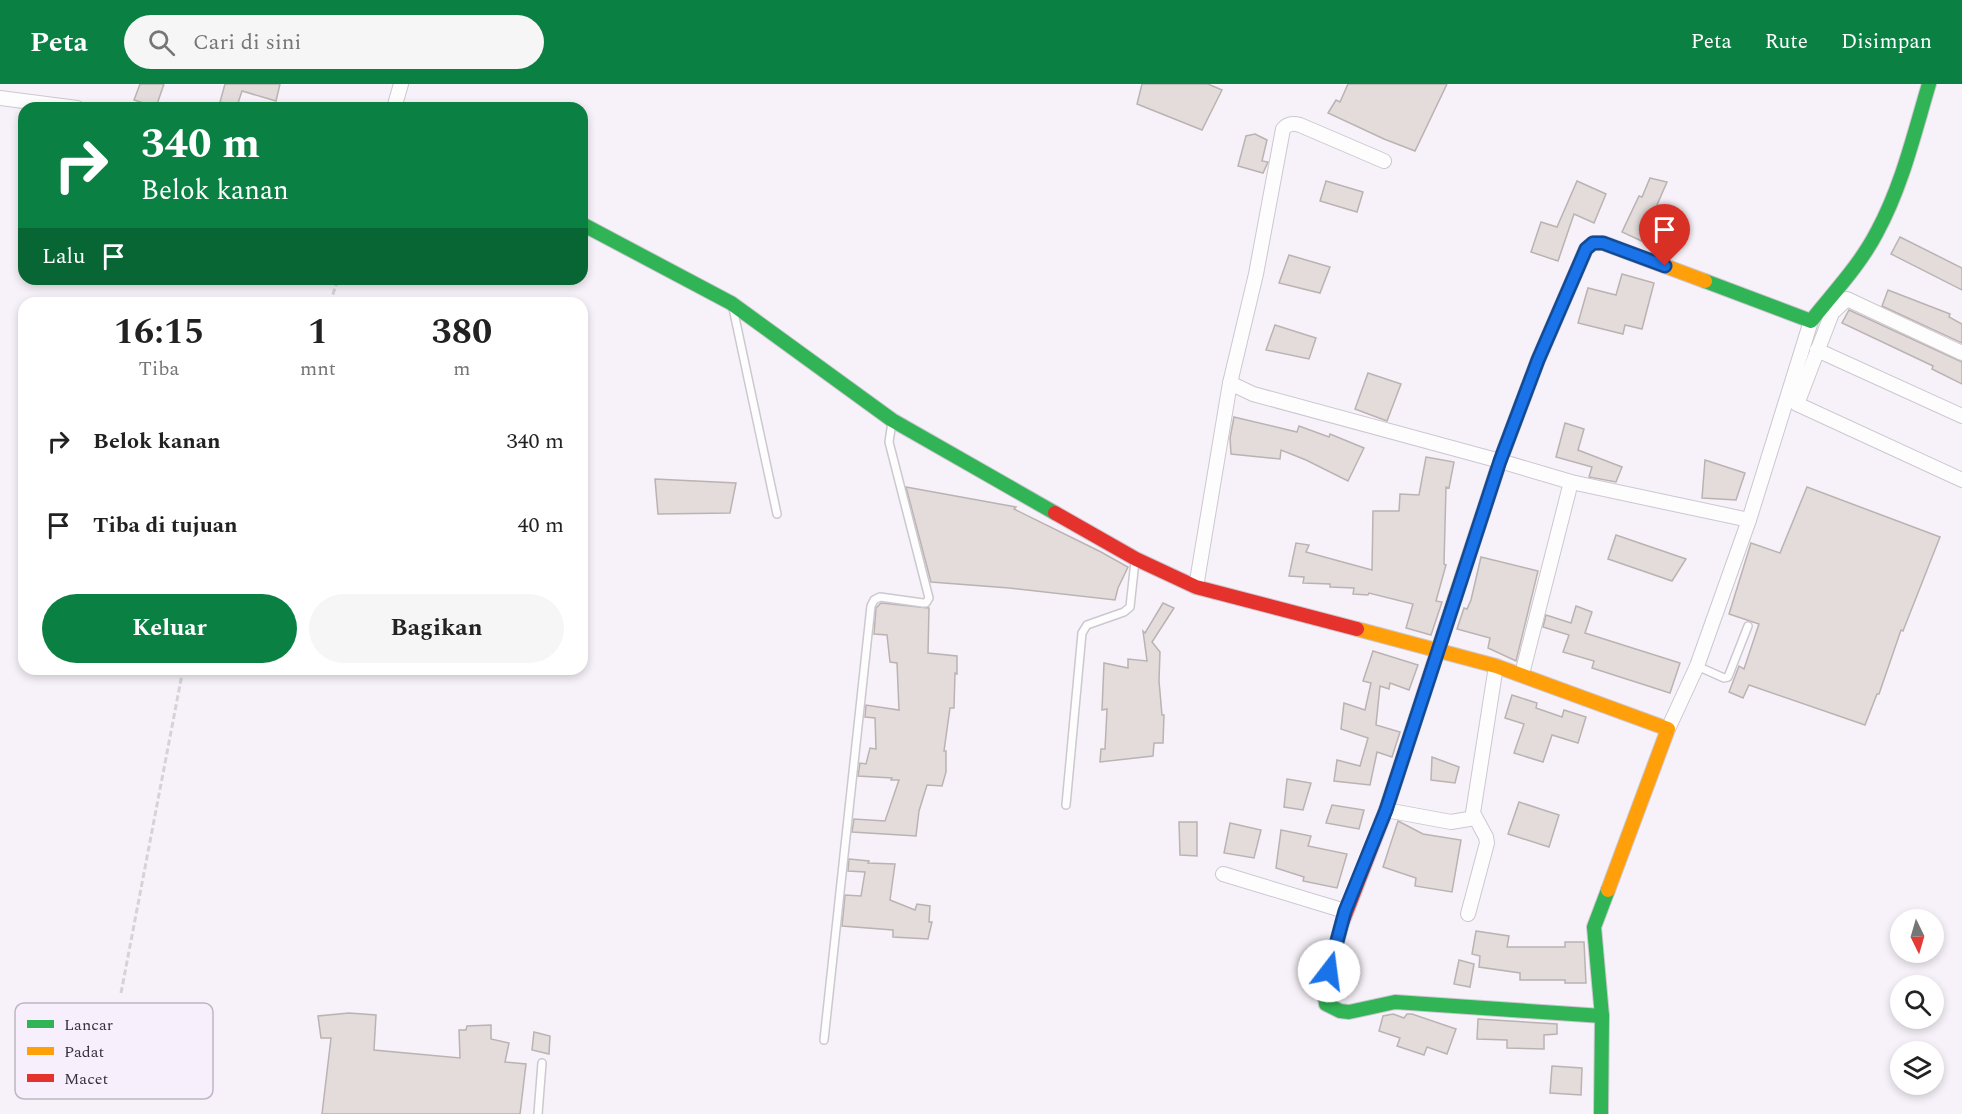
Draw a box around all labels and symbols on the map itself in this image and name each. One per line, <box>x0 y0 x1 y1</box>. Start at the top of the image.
pin <box>1639 204 1690 266</box>
north arrow <box>1890 909 1944 963</box>
position arrow <box>1297 939 1361 1003</box>
legend <box>15 1003 213 1099</box>
text: Lancar <box>64 1013 113 1037</box>
text: Padat <box>64 1040 104 1064</box>
text: Macet <box>64 1067 109 1091</box>

